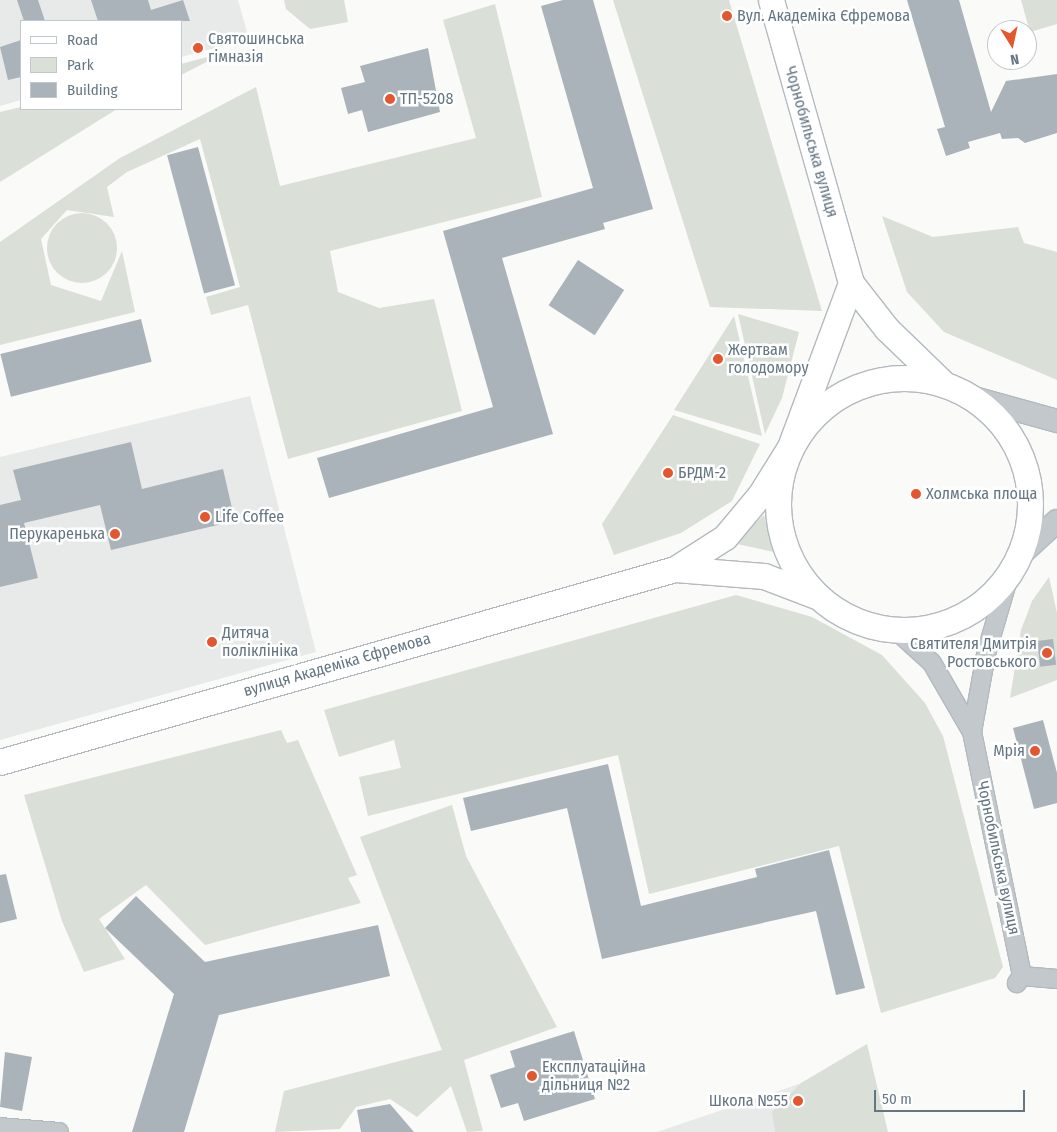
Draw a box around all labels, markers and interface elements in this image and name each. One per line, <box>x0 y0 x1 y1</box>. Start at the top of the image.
place label: Вул. Академіка Єфремова <box>737 6 910 26</box>
marker: Вул. Академіка Єфремова <box>721 10 733 22</box>
legend <box>20 20 182 110</box>
north arrow <box>987 20 1037 70</box>
place label: Святошинська гімназія <box>208 29 304 67</box>
text: Road <box>67 31 98 49</box>
marker: Святошинська гімназія <box>192 42 204 54</box>
text: N <box>1009 50 1020 68</box>
text: Park <box>67 56 94 74</box>
street label: Чорнобильська вулиця <box>780 64 842 220</box>
text: Building <box>67 81 118 99</box>
place label: ТП-5208 <box>400 89 453 109</box>
marker: ТП-5208 <box>384 93 396 105</box>
place label: Жертвам голодомору <box>728 340 809 378</box>
marker: Жертвам голодомору <box>712 353 724 365</box>
place label: БРДМ-2 <box>678 463 726 483</box>
marker: БРДМ-2 <box>662 467 674 479</box>
place label: Холмська площа <box>926 484 1037 504</box>
marker: Холмська площа <box>910 488 922 500</box>
place label: Life Coffee <box>215 507 284 527</box>
marker: Life Coffee <box>199 511 211 523</box>
place label: Перукаренька <box>9 524 105 544</box>
marker: Перукаренька <box>109 528 121 540</box>
place label: Дитяча поліклініка <box>222 623 298 661</box>
street label: вулиця Академіка Єфремова <box>241 629 433 701</box>
place label: Святителя Дмитрія Ростовського <box>910 634 1037 672</box>
marker: Дитяча поліклініка <box>206 636 218 648</box>
marker: Святителя Дмитрія Ростовського <box>1041 647 1053 659</box>
place label: Мрія <box>993 741 1025 761</box>
marker: Мрія <box>1029 745 1041 757</box>
street label: Чорнобильська вулиця <box>972 780 1024 936</box>
place label: Експлуатаційна дільниця №2 <box>542 1057 646 1095</box>
marker: Експлуатаційна дільниця №2 <box>526 1070 538 1082</box>
scale bar <box>877 1080 1028 1112</box>
text: 50 m <box>882 1090 912 1108</box>
place label: Школа №55 <box>709 1091 788 1111</box>
marker: Школа №55 <box>792 1095 804 1107</box>

